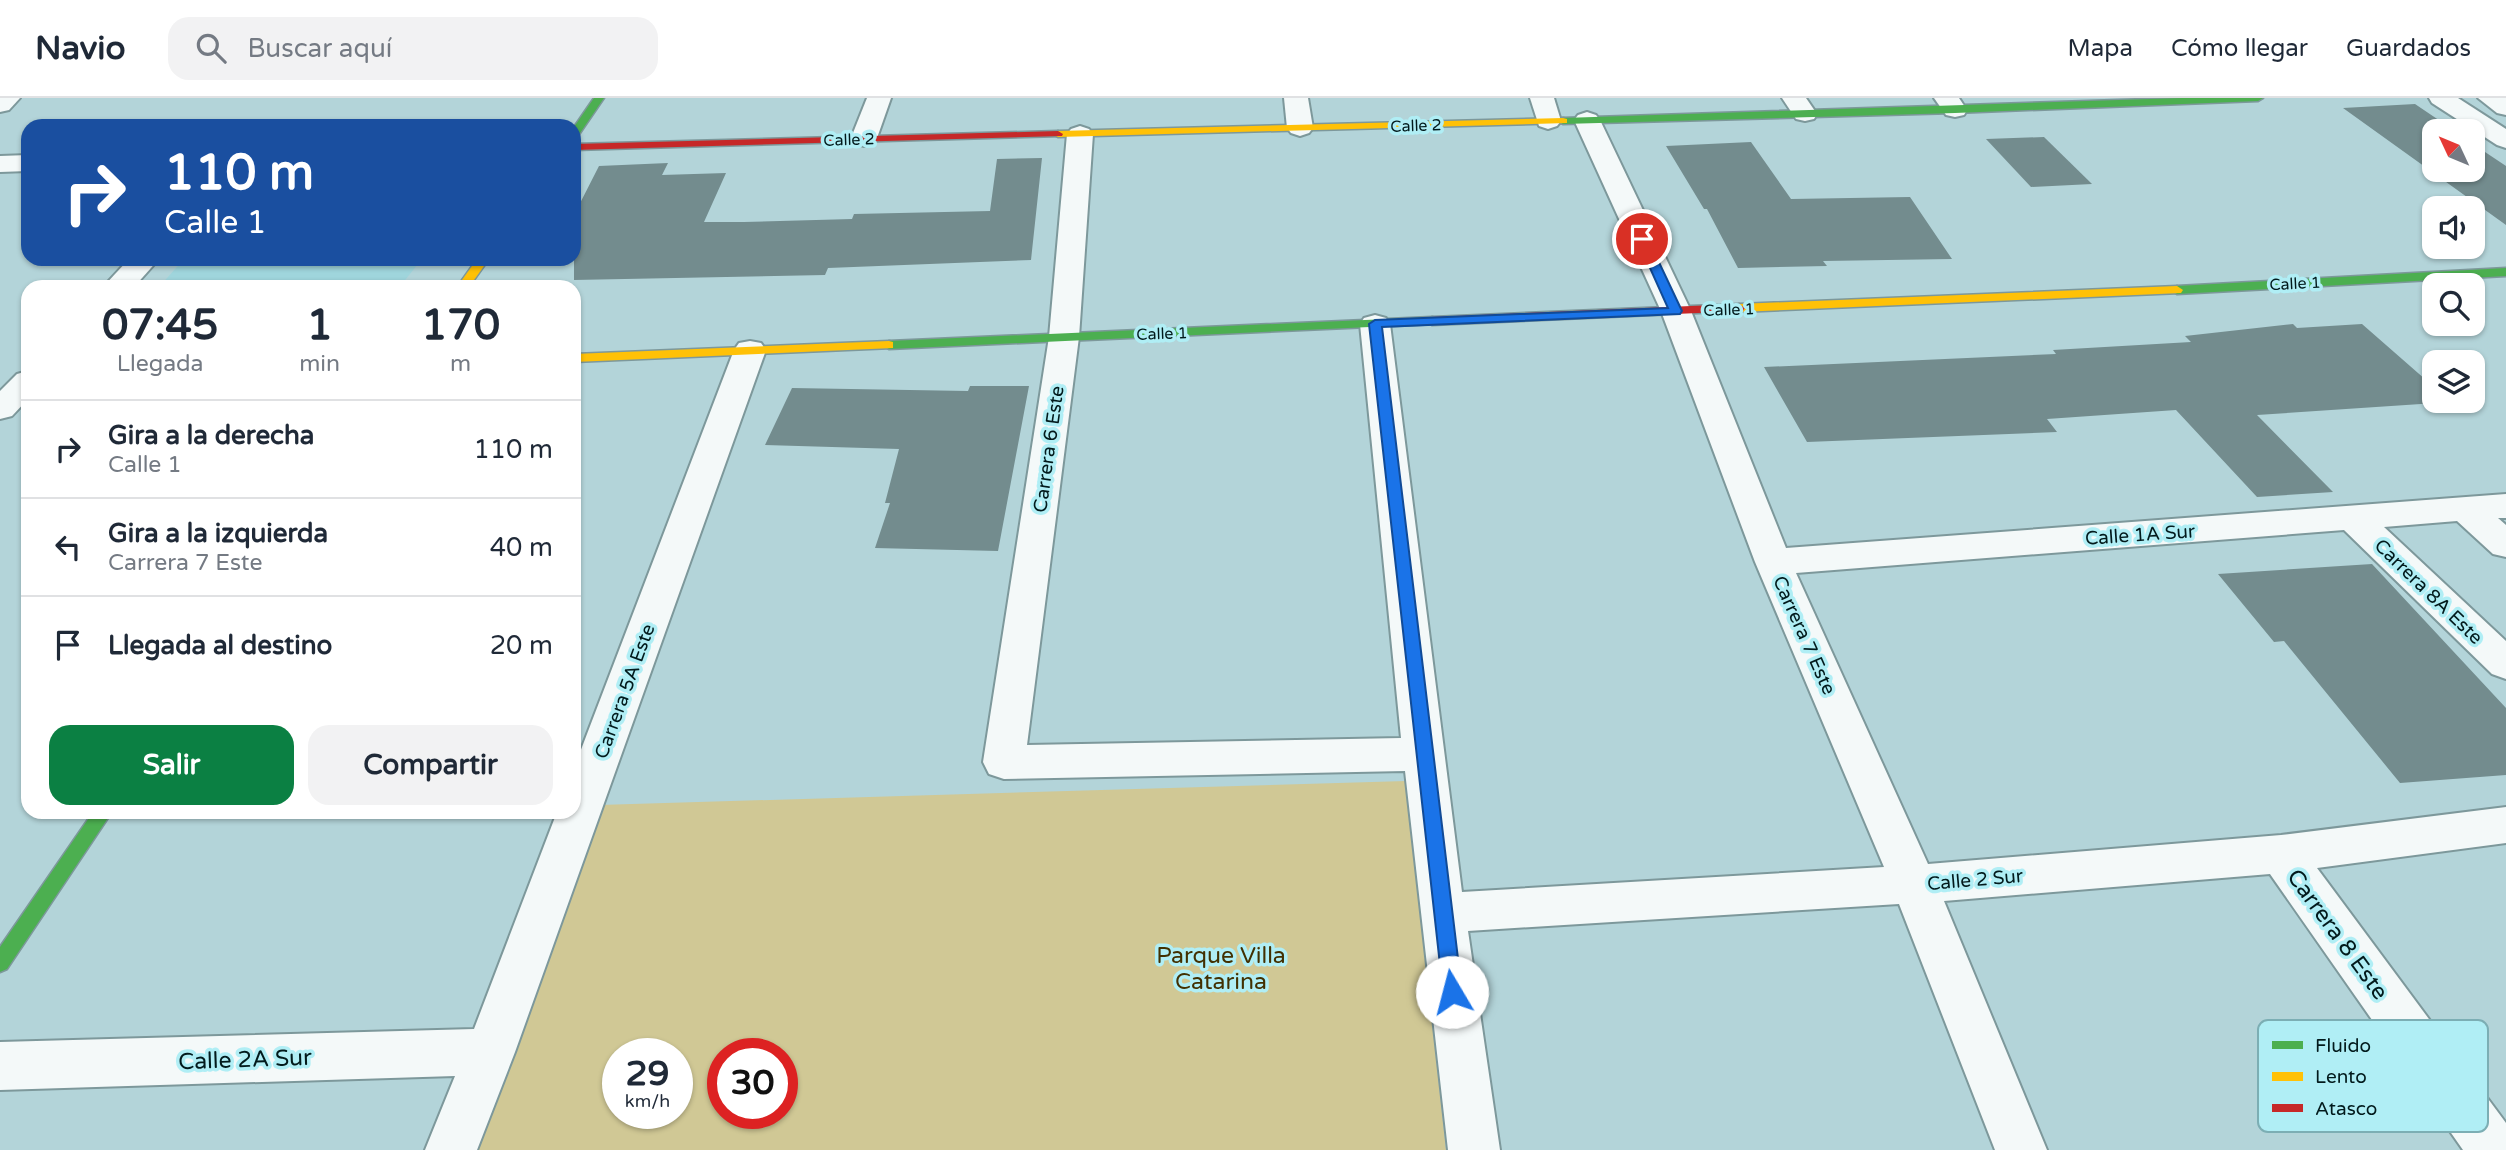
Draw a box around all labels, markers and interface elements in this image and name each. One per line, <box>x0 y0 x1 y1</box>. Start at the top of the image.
search box <box>168 17 658 80</box>
text: Navio <box>35 29 126 68</box>
icon: search <box>192 29 230 67</box>
text: Buscar aquí <box>248 33 392 64</box>
text: Mapa <box>2068 34 2133 63</box>
text: Cómo llegar <box>2171 34 2308 63</box>
text: Guardados <box>2346 34 2471 63</box>
street label: Calle 2 <box>1390 115 1442 137</box>
north arrow <box>2422 119 2485 182</box>
map controls <box>2422 119 2485 413</box>
street label: Calle 2 <box>823 129 875 151</box>
text: 110 m <box>164 144 314 203</box>
icon: right <box>49 147 140 238</box>
button: sound <box>2422 196 2485 259</box>
text: Calle 1 <box>164 204 267 242</box>
pin <box>1612 209 1672 269</box>
icon: arrive <box>1623 220 1661 258</box>
street label: Calle 1 <box>2269 273 2321 295</box>
button: search <box>2422 273 2485 336</box>
street label: Calle 1 <box>1703 299 1755 321</box>
text: 07:45 <box>102 300 218 351</box>
text: 1 <box>306 300 333 351</box>
text: 170 <box>421 300 500 351</box>
street label: Calle 1 <box>1136 323 1188 345</box>
text: Llegada <box>117 350 204 378</box>
text: min <box>299 350 340 378</box>
text: m <box>450 350 471 378</box>
button: layers <box>2422 350 2485 413</box>
street label: Carrera 6 Este <box>1029 384 1069 514</box>
text: Gira a la derecha <box>108 420 314 451</box>
icon: right <box>49 430 87 468</box>
text: 110 m <box>473 434 553 465</box>
text: Calle 1 <box>108 451 182 479</box>
text: Gira a la izquierda <box>108 518 328 549</box>
street label: Calle 1A Sur <box>2084 520 2197 550</box>
icon: left <box>49 528 87 566</box>
text: 40 m <box>490 532 553 563</box>
street label: Carrera 8A Este <box>2370 535 2487 649</box>
text: Carrera 7 Este <box>108 549 262 577</box>
street label: Carrera 7 Este <box>1768 573 1840 698</box>
street label: Carrera 5A Este <box>590 621 660 762</box>
icon: arrive <box>49 626 87 664</box>
text: Llegada al destino <box>108 630 332 661</box>
text: 20 m <box>490 630 553 661</box>
button: Salir <box>49 725 294 805</box>
button: Compartir <box>308 725 553 805</box>
street label: Carrera 8 Este <box>2280 864 2394 1005</box>
street label: Calle 2 Sur <box>1926 865 2025 895</box>
park label: Parque Villa Catarina <box>1156 942 1286 996</box>
position arrow <box>1415 955 1489 1029</box>
legend <box>2258 1020 2488 1132</box>
text: Fluido <box>2315 1035 2371 1057</box>
speed limit sign: 30 <box>707 1038 798 1129</box>
street label: Calle 2A Sur <box>178 1044 313 1076</box>
text: 29 <box>626 1053 669 1095</box>
text: Lento <box>2315 1066 2367 1088</box>
text: km/h <box>625 1090 670 1112</box>
text: Atasco <box>2315 1098 2377 1120</box>

